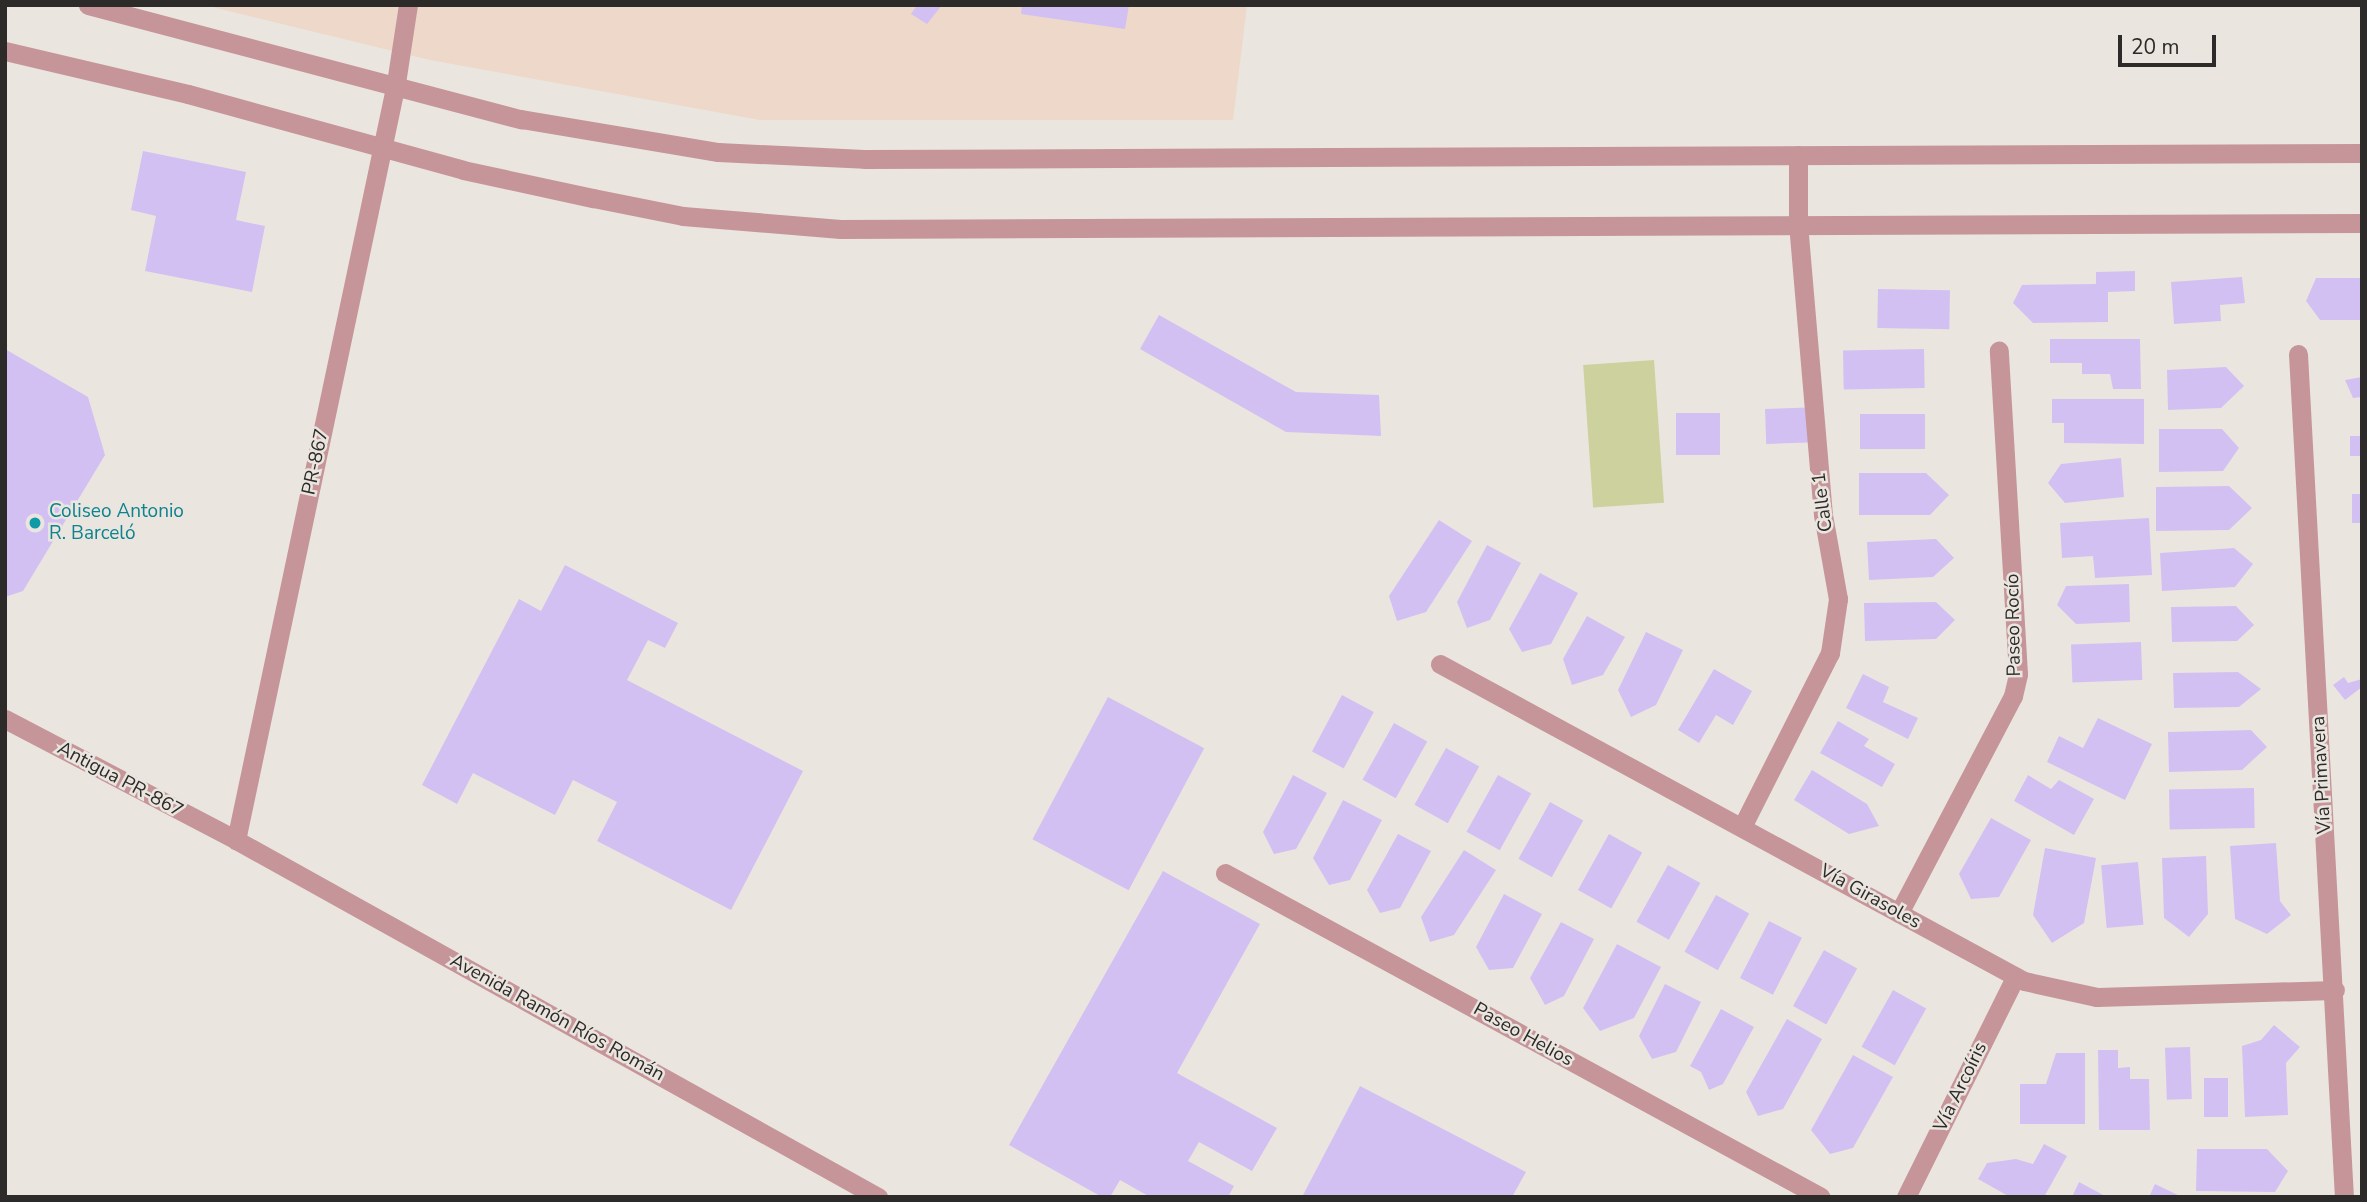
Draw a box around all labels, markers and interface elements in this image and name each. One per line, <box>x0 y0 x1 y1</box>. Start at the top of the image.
scale bar <box>2122 21 2220 65</box>
text: 20 m <box>2131 33 2180 61</box>
street label: PR-867 <box>298 427 334 497</box>
street label: Calle 1 <box>1808 471 1838 533</box>
place label: Coliseo Antonio R. Barceló <box>49 501 184 545</box>
marker: Coliseo Antonio R. Barceló <box>27 515 43 531</box>
street label: Paseo Rocío <box>2002 573 2026 677</box>
street label: Vía Primavera <box>2308 715 2336 835</box>
street label: Antigua PR-867 <box>53 737 187 823</box>
street label: Vía Girasoles <box>1816 860 1924 934</box>
street label: Avenida Ramón Ríos Román <box>446 949 668 1087</box>
street label: Paseo Helios <box>1469 998 1577 1072</box>
street label: Vía Arcoíris <box>1930 1038 1992 1136</box>

